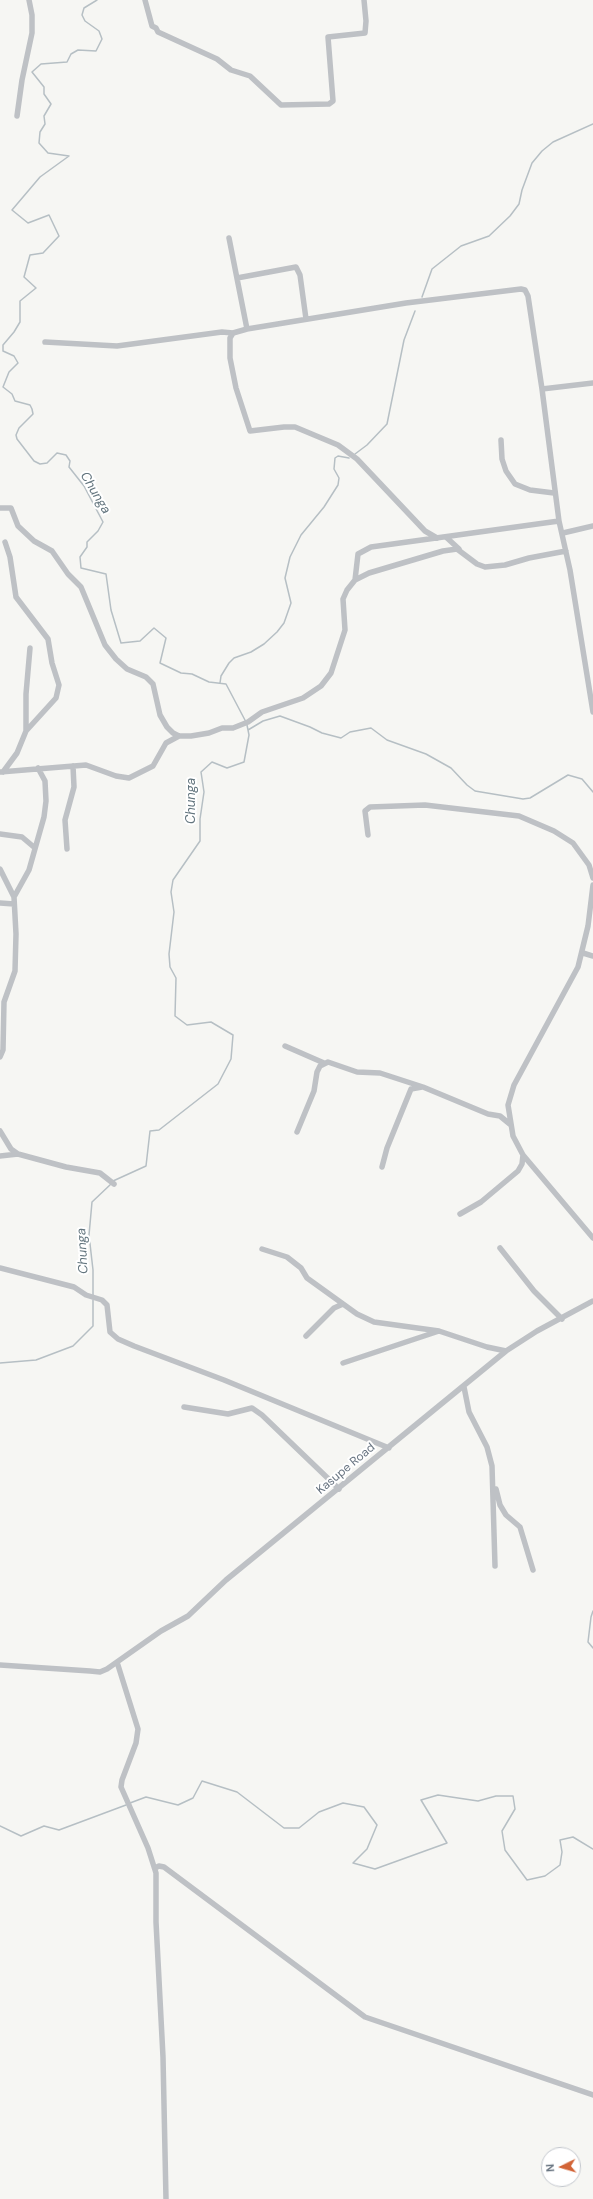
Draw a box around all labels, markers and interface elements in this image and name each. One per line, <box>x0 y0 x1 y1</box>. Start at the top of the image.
water label: Chunga <box>76 469 114 517</box>
water label: Chunga <box>184 778 200 824</box>
water label: Chunga <box>74 1228 92 1274</box>
street label: Kasupe Road <box>314 1440 378 1498</box>
north arrow <box>541 2147 581 2187</box>
text: N <box>543 2163 557 2173</box>

